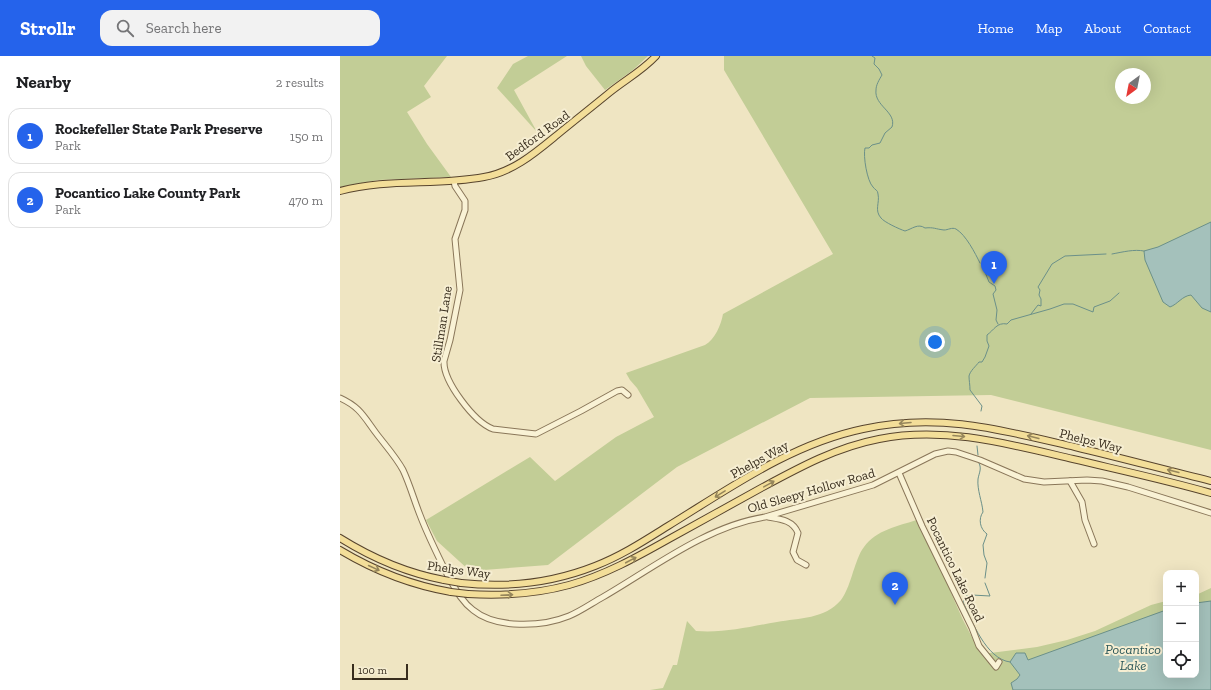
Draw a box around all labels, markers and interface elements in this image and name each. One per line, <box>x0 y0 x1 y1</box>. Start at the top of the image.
search box <box>100 10 380 46</box>
text: Strollr <box>20 17 76 40</box>
icon: search <box>114 17 136 39</box>
text: Search here <box>146 19 222 37</box>
text: Home <box>978 20 1014 37</box>
text: Map <box>1036 20 1062 37</box>
text: About <box>1084 20 1121 37</box>
text: Contact <box>1143 20 1191 37</box>
north arrow <box>1115 68 1151 104</box>
text: Nearby <box>16 72 71 92</box>
text: 2 results <box>276 75 324 90</box>
street label: Bedford Road <box>502 107 572 164</box>
text: Rockefeller State Park Preserve <box>55 120 263 138</box>
text: 1 <box>27 129 33 144</box>
text: 150 m <box>290 129 323 144</box>
text: Park <box>55 138 81 153</box>
text: Pocantico Lake County Park <box>55 184 240 202</box>
text: 2 <box>27 193 33 208</box>
text: 470 m <box>288 193 323 208</box>
text: Park <box>55 202 81 217</box>
pin: 1 <box>981 251 1007 284</box>
street label: Stillman Lane <box>428 285 455 363</box>
your location <box>925 332 945 352</box>
one-way arrow <box>899 419 912 426</box>
street label: Phelps Way <box>1058 425 1124 456</box>
one-way arrow <box>952 432 965 439</box>
one-way arrow <box>1027 433 1040 440</box>
street label: Phelps Way <box>728 437 791 481</box>
street label: Old Sleepy Hollow Road <box>746 465 877 516</box>
one-way arrow <box>1167 467 1180 475</box>
one-way arrow <box>763 479 775 487</box>
one-way arrow <box>714 490 726 498</box>
street label: Pocantico Lake Road <box>924 514 987 624</box>
one-way arrow <box>624 556 636 563</box>
street label: Phelps Way <box>426 558 492 581</box>
one-way arrow <box>368 565 380 573</box>
map controls <box>1163 570 1199 678</box>
button: + <box>1163 570 1199 606</box>
pin: 2 <box>882 572 908 605</box>
one-way arrow <box>500 591 513 598</box>
button: − <box>1163 606 1199 642</box>
water label: Pocantico Lake <box>1105 641 1161 674</box>
button: locate <box>1163 642 1199 678</box>
scale bar <box>352 662 408 681</box>
text: 100 m <box>358 664 387 677</box>

